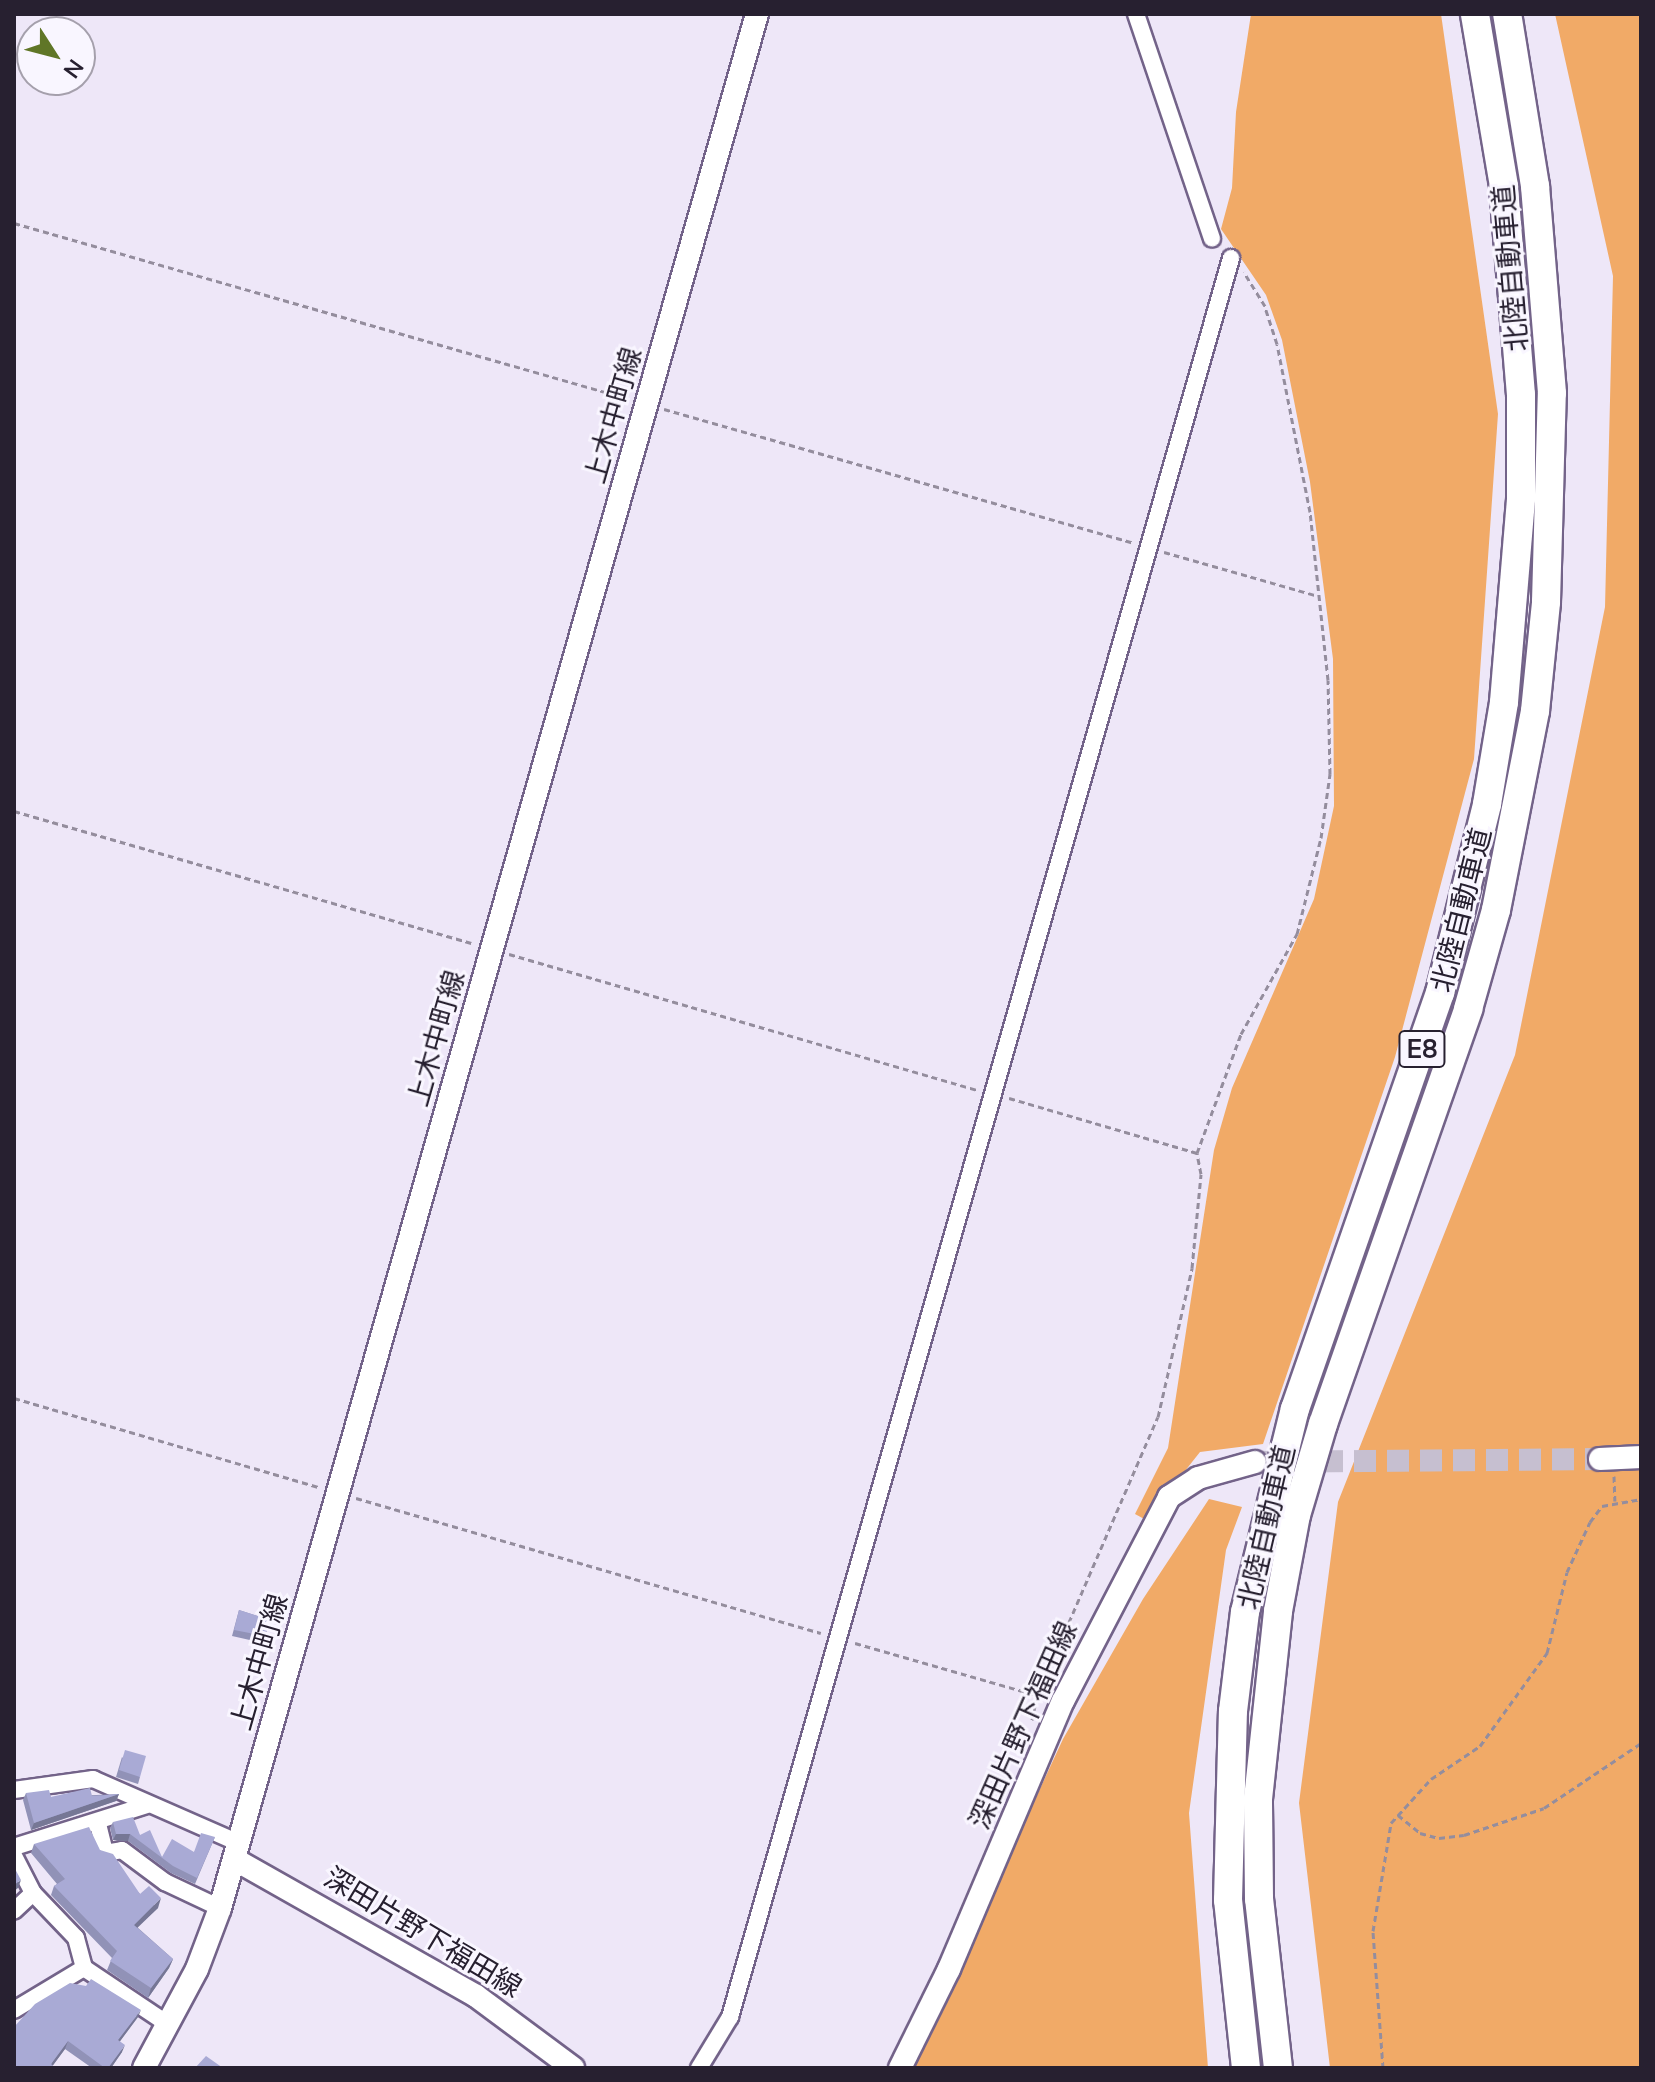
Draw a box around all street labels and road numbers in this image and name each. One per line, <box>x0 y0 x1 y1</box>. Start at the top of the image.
street label: 北陸自動車道 <box>1486 183 1534 353</box>
street label: 上木中町線 <box>578 343 648 487</box>
street label: 北陸自動車道 <box>1424 824 1498 996</box>
street label: 上木中町線 <box>401 966 471 1110</box>
road number: E8 <box>1398 1027 1446 1071</box>
street label: 北陸自動車道 <box>1231 1441 1301 1613</box>
street label: 上木中町線 <box>224 1590 294 1734</box>
street label: 深田片野下福田線 <box>962 1616 1084 1834</box>
street label: 深田片野下福田線 <box>318 1860 528 2004</box>

